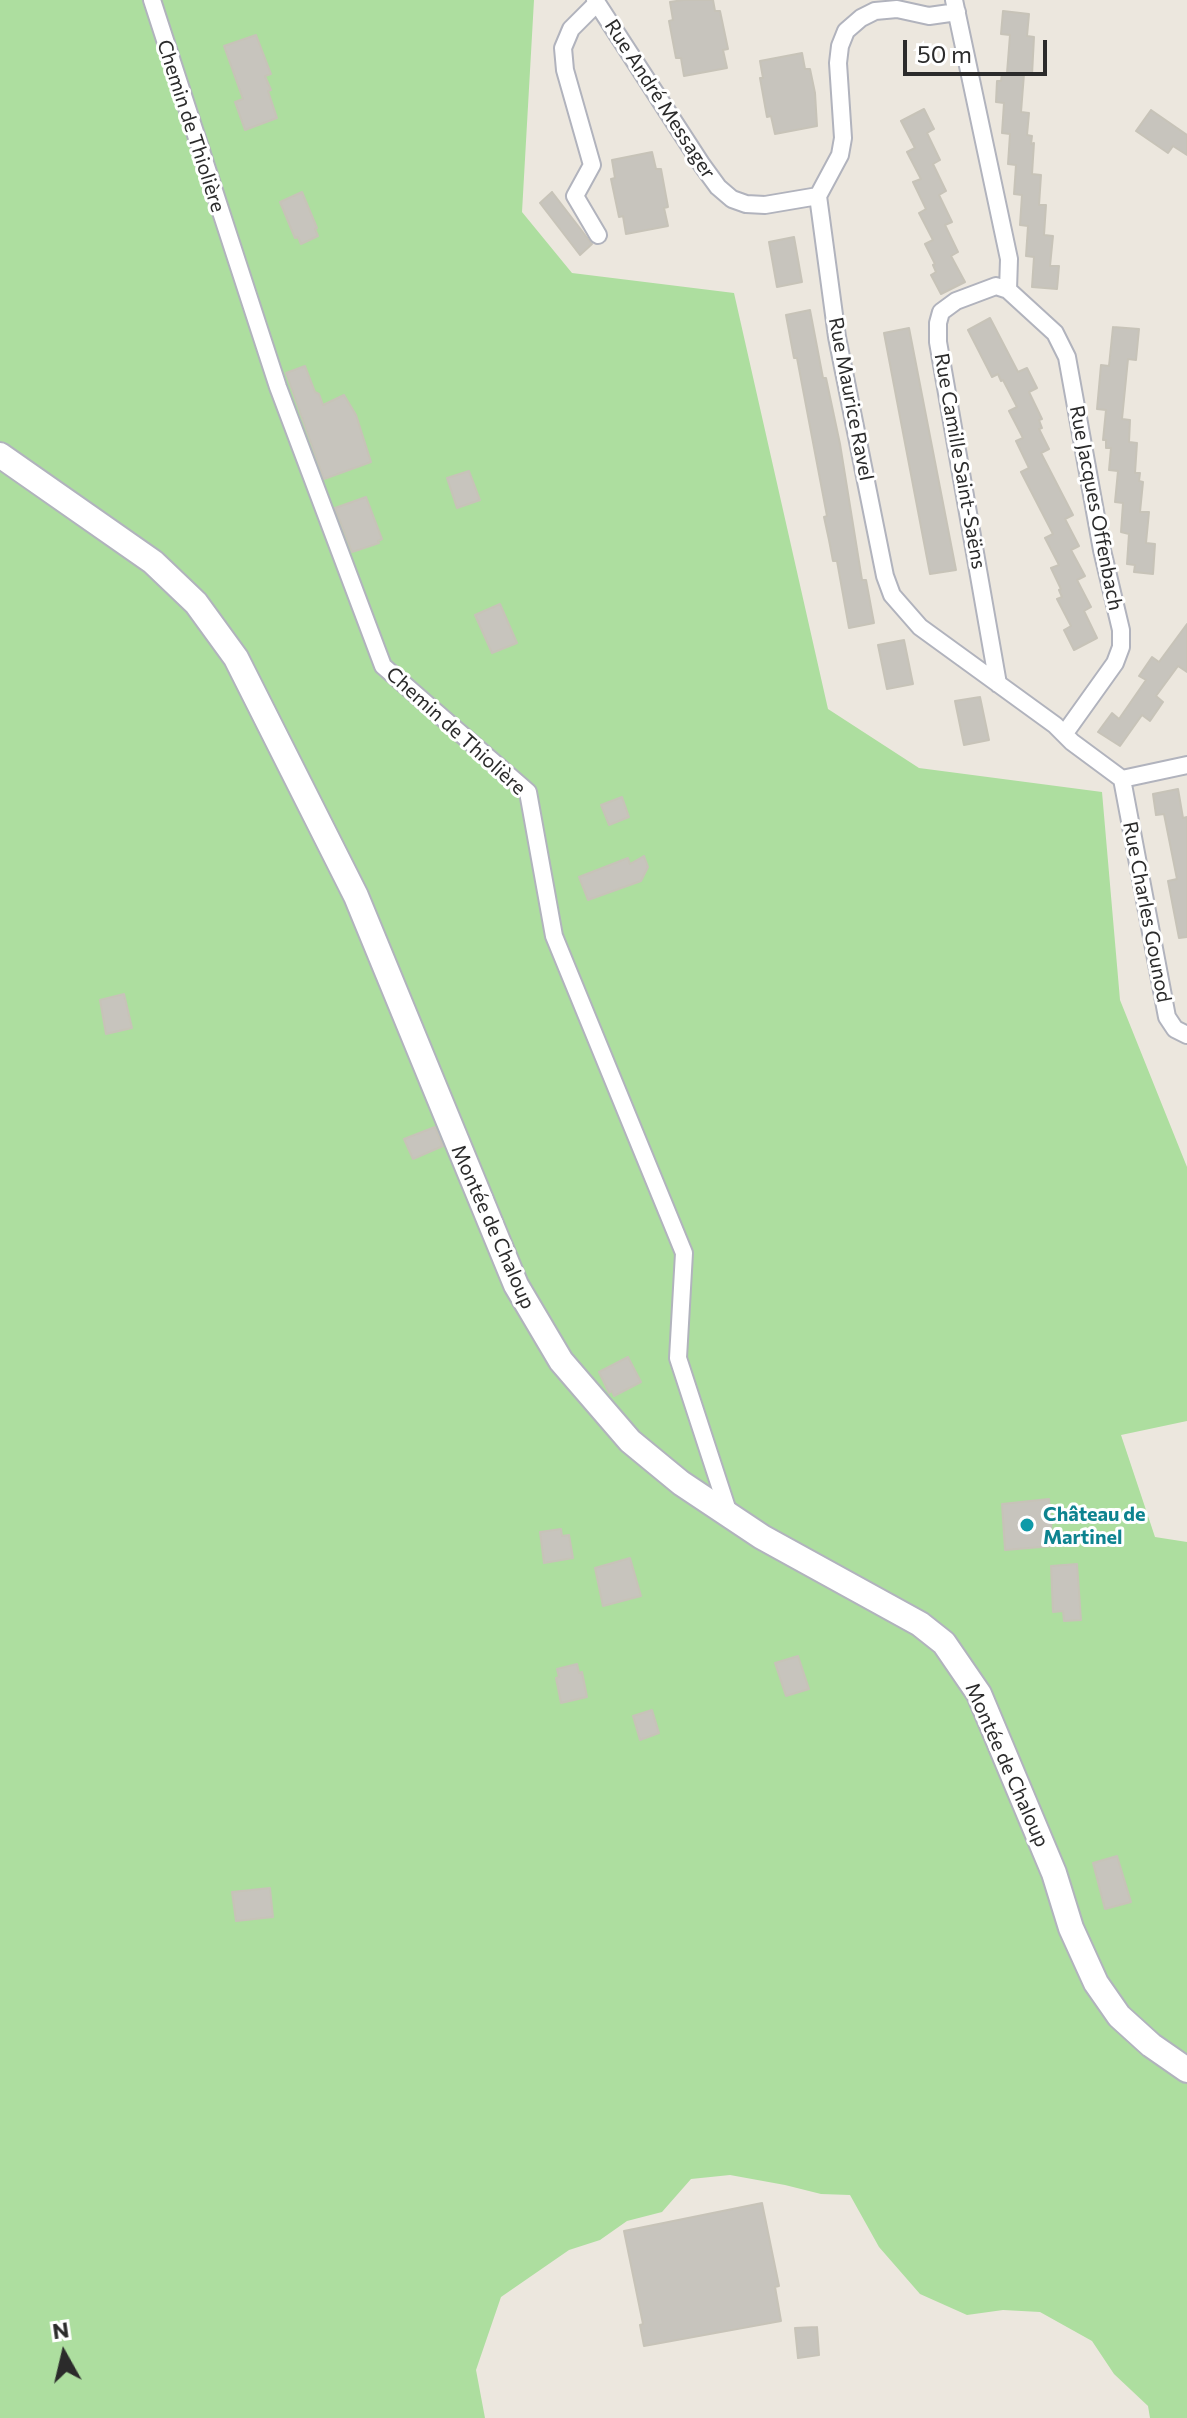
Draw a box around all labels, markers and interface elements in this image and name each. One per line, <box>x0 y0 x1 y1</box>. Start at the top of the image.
street label: Rue André Messager <box>600 15 720 183</box>
scale bar <box>907 24 1051 74</box>
street label: Chemin de Thiolière <box>152 37 230 215</box>
text: 50 m <box>917 39 972 68</box>
street label: Rue Maurice Ravel <box>823 315 879 483</box>
street label: Rue Camille Saint-Saëns <box>929 351 991 571</box>
street label: Rue Jacques Offenbach <box>1064 404 1128 612</box>
street label: Chemin de Thiolière <box>381 662 531 800</box>
street label: Rue Charles Gounod <box>1118 820 1176 1004</box>
street label: Montée de Chaloup <box>446 1141 540 1313</box>
place label: Château de Martinel <box>1043 1502 1146 1549</box>
marker: Château de Martinel <box>1018 1516 1036 1534</box>
street label: Montée de Chaloup <box>960 1679 1054 1851</box>
north arrow <box>24 2314 104 2394</box>
text: N <box>51 2315 71 2344</box>

